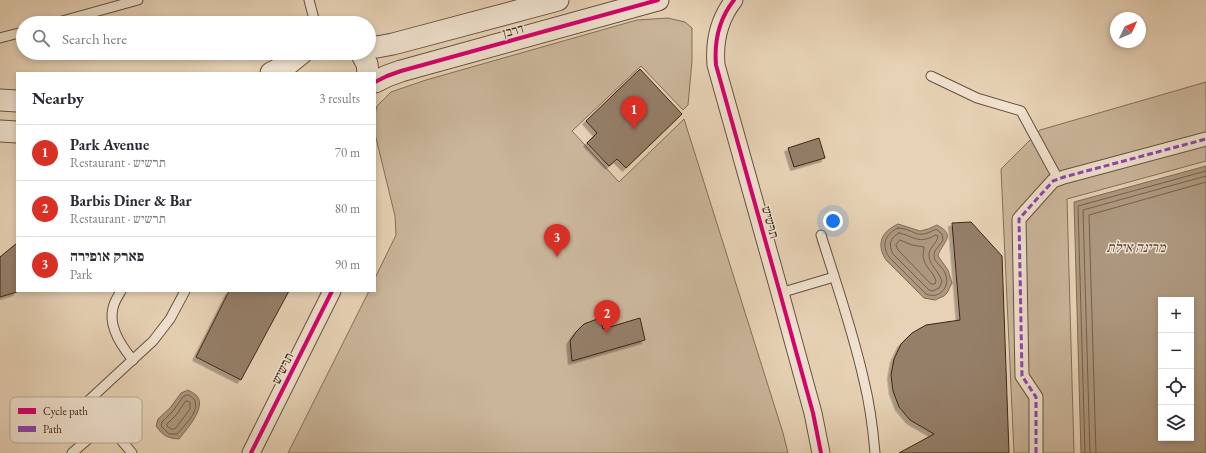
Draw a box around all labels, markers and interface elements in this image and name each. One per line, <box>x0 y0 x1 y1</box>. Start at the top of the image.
north arrow <box>1110 12 1146 48</box>
search box <box>16 16 376 60</box>
street label: דרבן <box>501 19 526 41</box>
icon: search <box>30 27 52 49</box>
text: Search here <box>62 29 127 48</box>
text: Nearby <box>32 87 84 109</box>
text: 3 results <box>319 90 360 107</box>
pin: 1 <box>621 96 647 129</box>
text: Park Avenue <box>70 135 149 154</box>
text: 1 <box>42 144 48 161</box>
text: 70 m <box>335 144 360 161</box>
text: Restaurant · תרשיש <box>70 154 166 171</box>
text: Barbis Diner & Bar <box>70 191 192 210</box>
text: 2 <box>42 200 48 217</box>
text: 80 m <box>335 200 360 217</box>
street label: תרשיש <box>758 204 783 240</box>
text: Restaurant · תרשיש <box>70 210 166 227</box>
your location <box>823 211 843 231</box>
pin: 3 <box>544 224 570 257</box>
water label: מרינה אילת <box>1107 238 1167 256</box>
text: פארק אופירה <box>70 246 144 265</box>
text: 3 <box>42 256 48 273</box>
text: 90 m <box>335 256 360 273</box>
text: Park <box>70 266 92 283</box>
map controls <box>1158 297 1194 441</box>
button: + <box>1158 297 1194 333</box>
pin: 2 <box>594 300 620 333</box>
button: − <box>1158 333 1194 369</box>
street label: תרשיש <box>267 350 298 387</box>
button: locate <box>1158 369 1194 405</box>
legend <box>10 397 142 443</box>
text: Cycle path <box>43 404 88 418</box>
button: layers <box>1158 405 1194 441</box>
text: Path <box>43 422 62 436</box>

